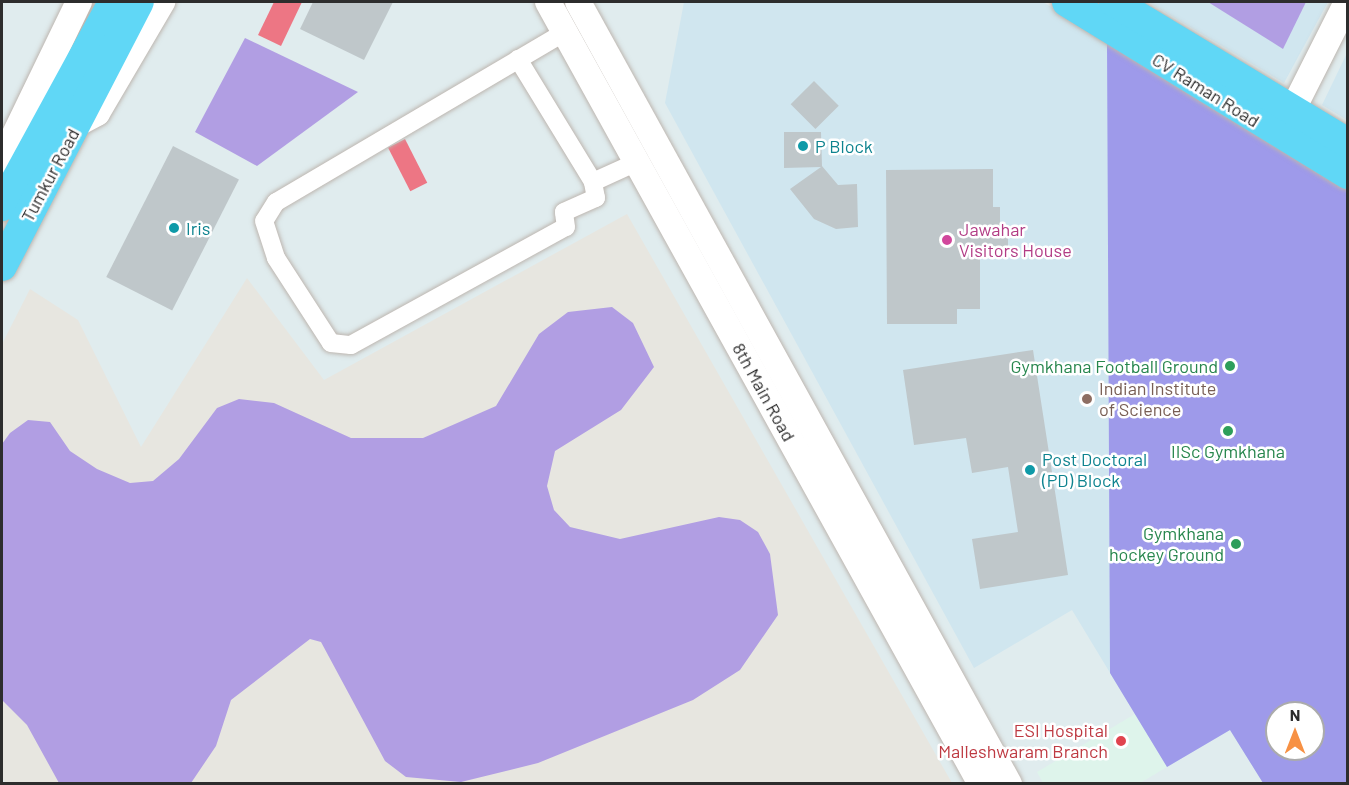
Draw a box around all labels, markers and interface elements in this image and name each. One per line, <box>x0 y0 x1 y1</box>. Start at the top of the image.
street label: CV Raman Road <box>1148 48 1264 132</box>
street label: Tumkur Road <box>16 125 84 225</box>
place label: P Block <box>815 135 873 157</box>
marker: P Block <box>796 139 810 153</box>
place label: Iris <box>186 217 210 239</box>
place label: Jawahar Visitors House <box>959 219 1072 262</box>
marker: Iris <box>167 221 181 235</box>
marker: Jawahar Visitors House <box>940 233 954 247</box>
street label: 8th Main Road <box>728 339 800 445</box>
place label: Gymkhana Football Ground <box>1011 355 1218 377</box>
marker: Gymkhana Football Ground <box>1223 359 1237 373</box>
place label: Indian Institute of Science <box>1099 378 1216 420</box>
marker: Indian Institute of Science <box>1080 392 1094 406</box>
marker: IISc Gymkhana <box>1221 424 1235 438</box>
place label: IISc Gymkhana <box>1171 440 1285 462</box>
place label: Post Doctoral (PD) Block <box>1042 449 1147 492</box>
marker: Post Doctoral (PD) Block <box>1023 463 1037 477</box>
place label: Gymkhana hockey Ground <box>1109 523 1224 566</box>
marker: Gymkhana hockey Ground <box>1229 537 1243 551</box>
north arrow <box>1265 701 1325 761</box>
text: N <box>1290 705 1300 724</box>
place label: ESI Hospital Malleshwaram Branch <box>938 720 1108 762</box>
marker: ESI Hospital Malleshwaram Branch <box>1112 732 1130 750</box>

